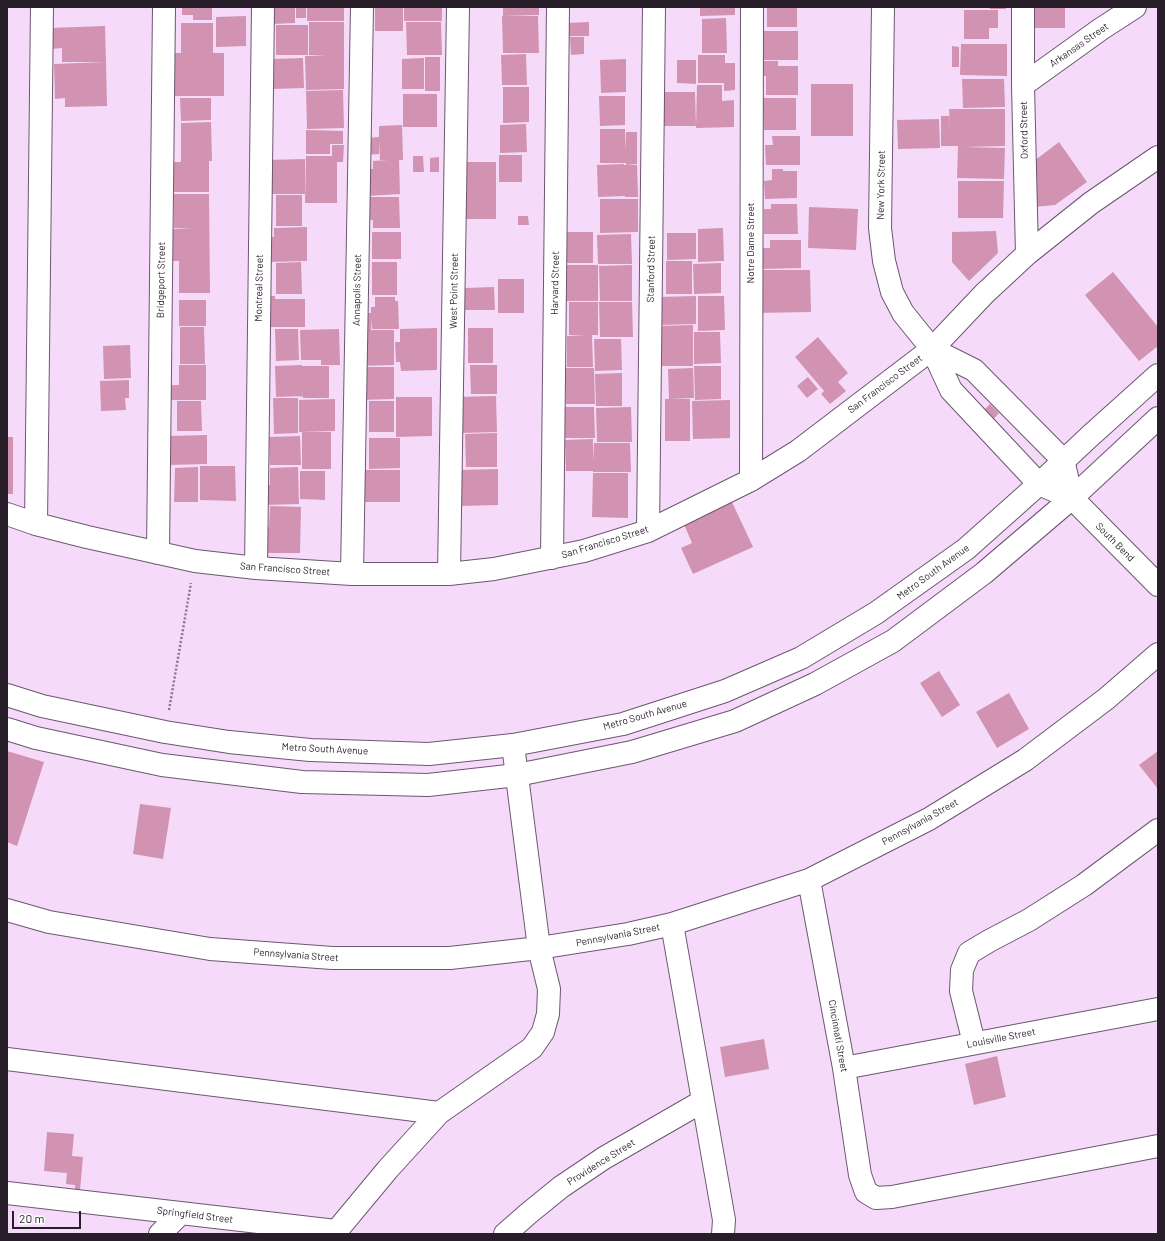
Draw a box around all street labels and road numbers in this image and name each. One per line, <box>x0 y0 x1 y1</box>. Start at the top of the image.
street label: Arkansas Street <box>1047 20 1111 70</box>
street label: Oxford Street <box>1017 101 1031 159</box>
street label: New York Street <box>874 150 888 220</box>
street label: Notre Dame Street <box>745 203 757 283</box>
street label: Stanford Street <box>644 235 658 303</box>
street label: Bridgeport Street <box>154 242 168 318</box>
street label: Harvard Street <box>548 251 562 315</box>
street label: West Point Street <box>447 253 461 329</box>
street label: Montreal Street <box>252 254 266 322</box>
street label: Annapolis Street <box>350 254 364 326</box>
street label: San Francisco Street <box>845 352 925 416</box>
street label: South Bend <box>1093 520 1137 564</box>
street label: San Francisco Street <box>560 523 650 561</box>
street label: Metro South Avenue <box>894 542 972 602</box>
street label: San Francisco Street <box>239 560 331 578</box>
street label: Metro South Avenue <box>602 697 688 733</box>
street label: Metro South Avenue <box>281 741 369 757</box>
street label: Pennsylvania Street <box>880 796 960 848</box>
street label: Pennsylvania Street <box>575 921 661 949</box>
street label: Pennsylvania Street <box>253 946 339 964</box>
street label: Cincinnati Street <box>826 999 850 1073</box>
street label: Louisville Street <box>965 1025 1037 1051</box>
street label: Providence Street <box>565 1136 637 1188</box>
street label: Springfield Street <box>156 1204 234 1226</box>

